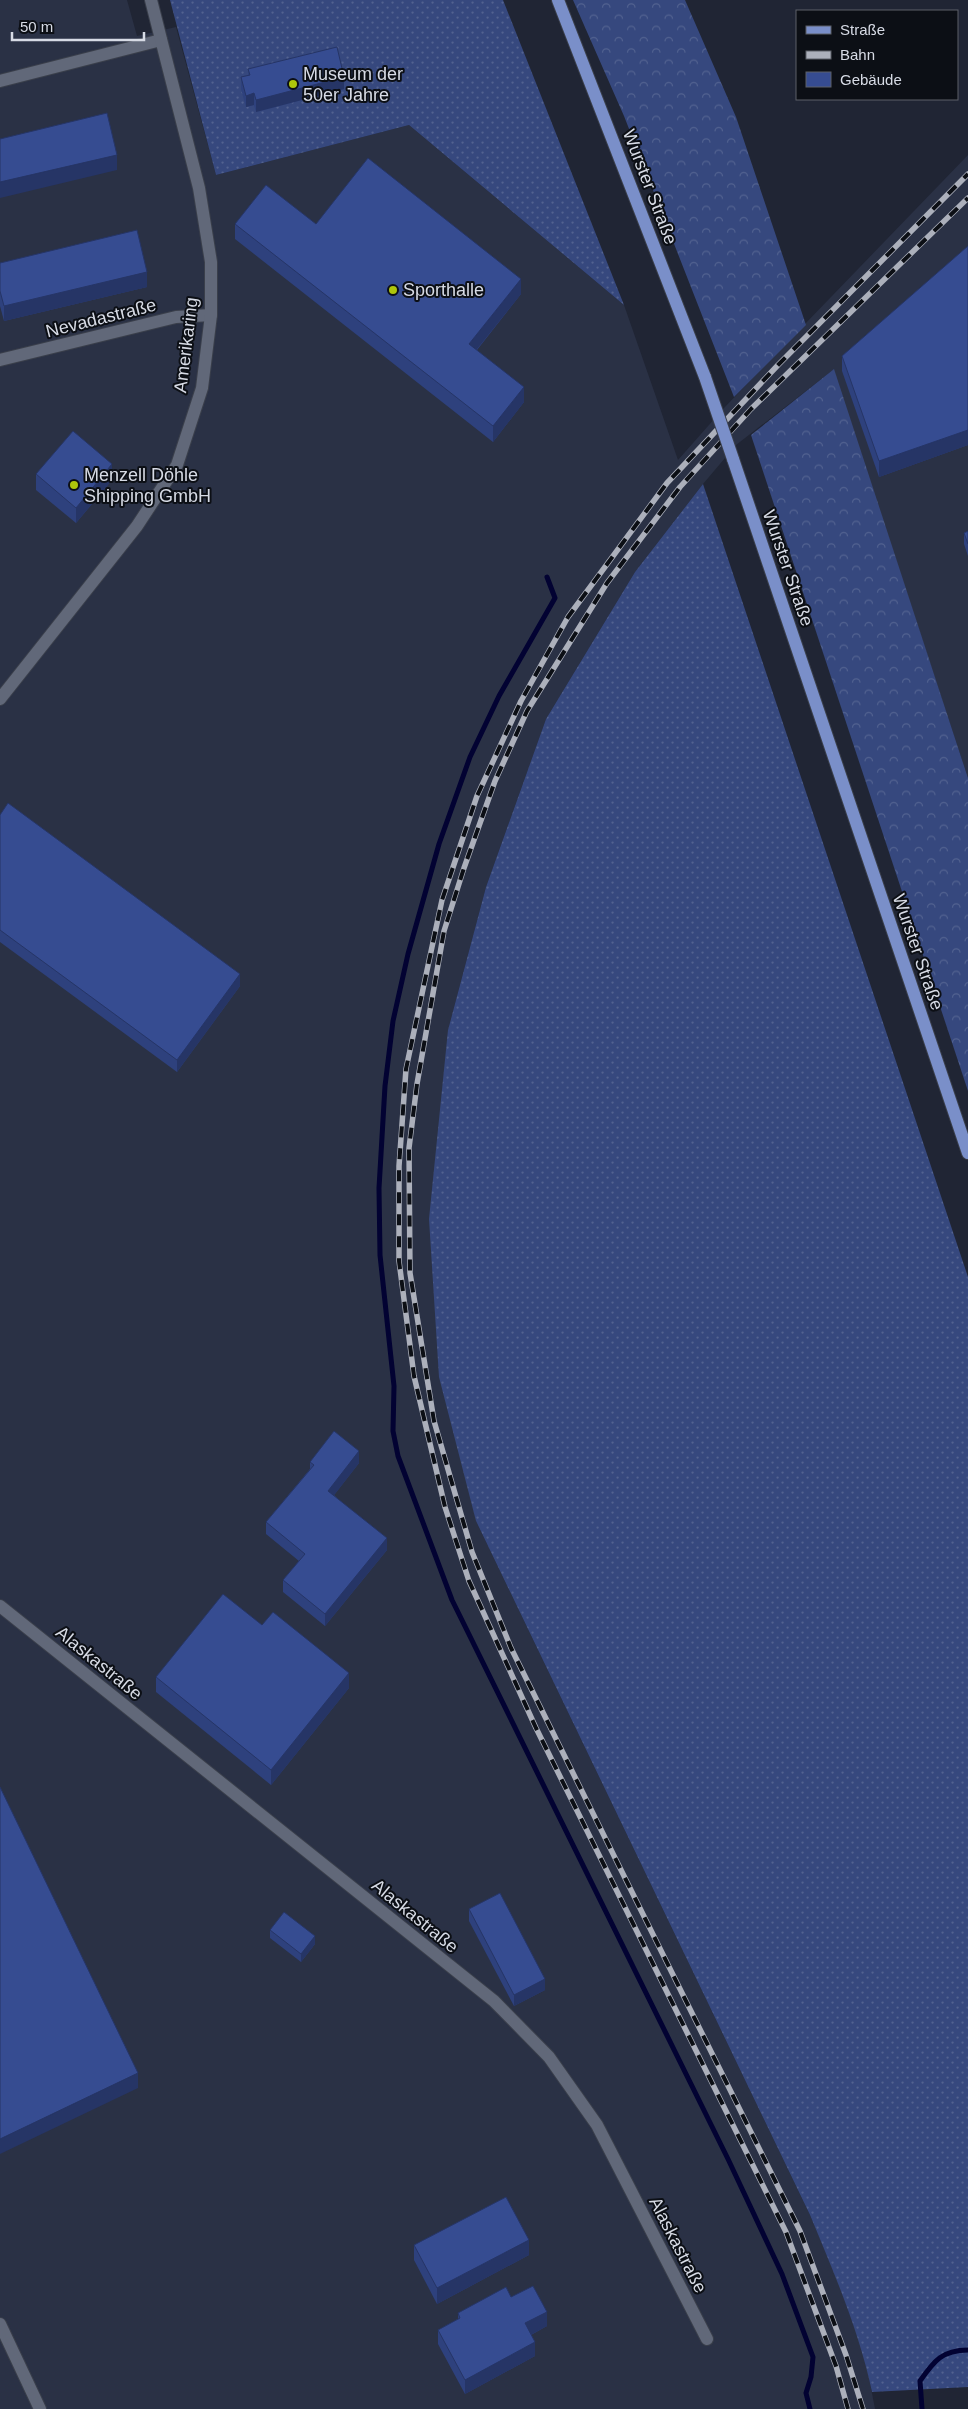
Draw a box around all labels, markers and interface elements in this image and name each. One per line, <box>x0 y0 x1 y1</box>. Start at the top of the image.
scale bar <box>12 10 145 42</box>
legend <box>796 10 958 100</box>
text: 50 m <box>20 18 53 35</box>
text: Straße <box>840 21 885 38</box>
text: Bahn <box>840 46 875 63</box>
place label: Museum der 50er Jahre <box>303 64 403 105</box>
text: Gebäude <box>840 71 902 88</box>
marker: Museum der 50er Jahre <box>287 78 299 90</box>
street label: Wurster Straße <box>619 127 681 247</box>
place label: Sporthalle <box>403 280 484 300</box>
marker: Sporthalle <box>387 284 399 296</box>
street label: Nevadastraße <box>44 295 158 341</box>
street label: Amerikaring <box>170 296 202 394</box>
place label: Menzell Döhle Shipping GmbH <box>84 465 211 506</box>
marker: Menzell Döhle Shipping GmbH <box>68 479 80 491</box>
street label: Wurster Straße <box>759 507 817 629</box>
street label: Wurster Straße <box>889 891 947 1013</box>
street label: Alaskastraße <box>52 1622 146 1704</box>
street label: Alaskastraße <box>368 1875 462 1957</box>
street label: Alaskastraße <box>645 2194 711 2296</box>

